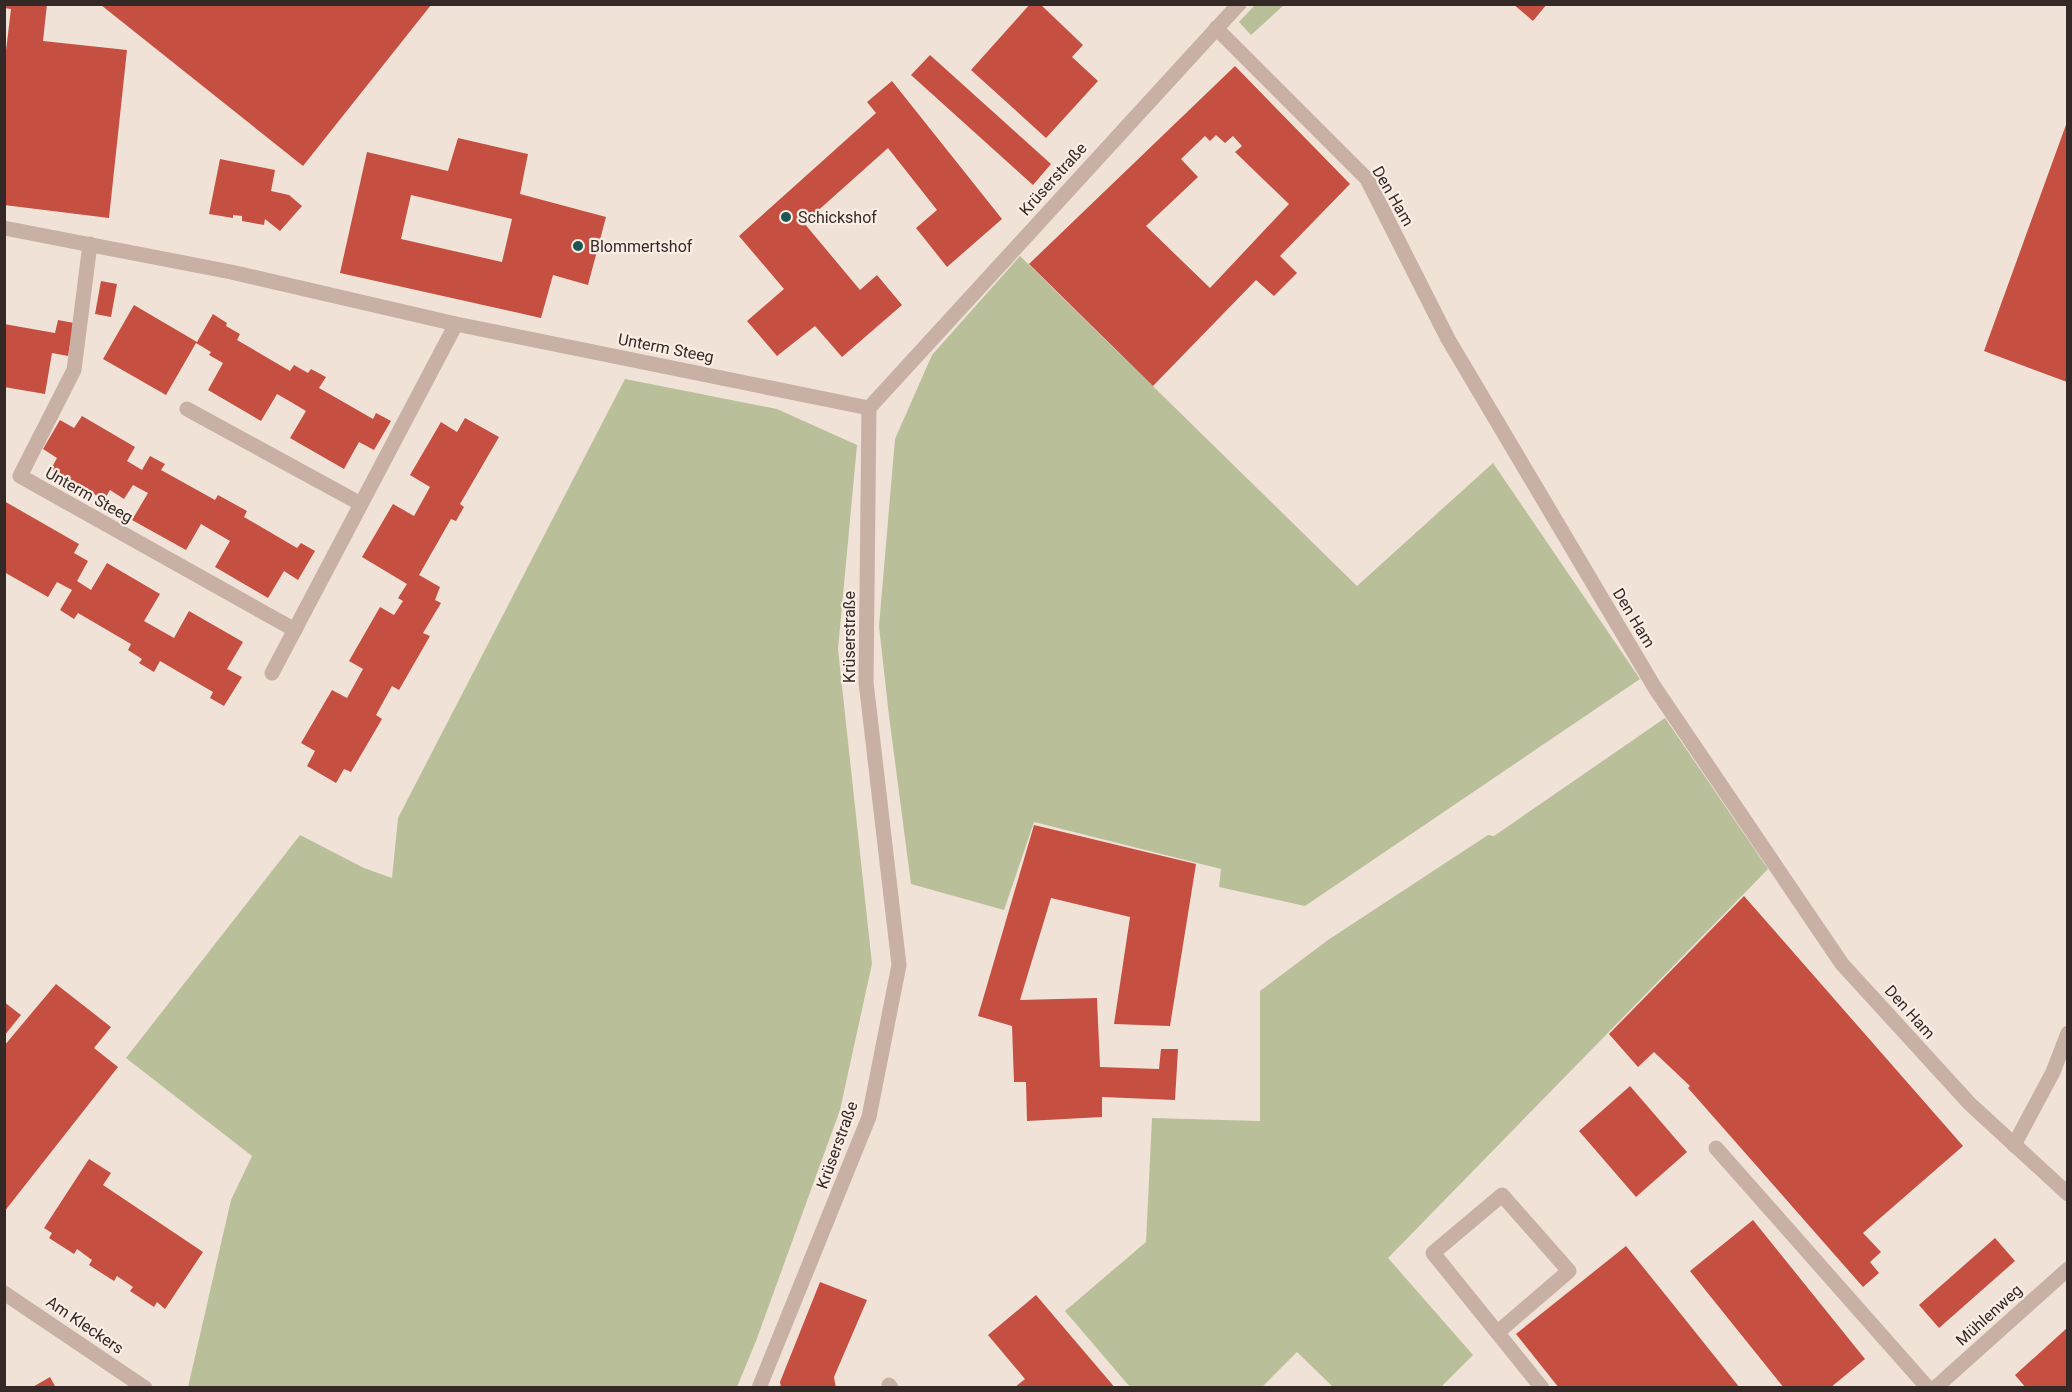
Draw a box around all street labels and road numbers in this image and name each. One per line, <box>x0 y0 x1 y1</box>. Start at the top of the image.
street label: Krüserstraße <box>1015 139 1091 219</box>
street label: Den Ham <box>1368 163 1418 229</box>
street label: Unterm Steeg <box>617 329 715 367</box>
street label: Unterm Steeg <box>42 463 136 527</box>
street label: Den Ham <box>1609 585 1659 651</box>
street label: Krüserstraße <box>840 591 859 683</box>
street label: Den Ham <box>1881 981 1939 1043</box>
street label: Krüserstraße <box>812 1099 862 1191</box>
street label: Mühlenweg <box>1952 1280 2026 1350</box>
street label: Am Kleckers <box>43 1292 127 1358</box>

